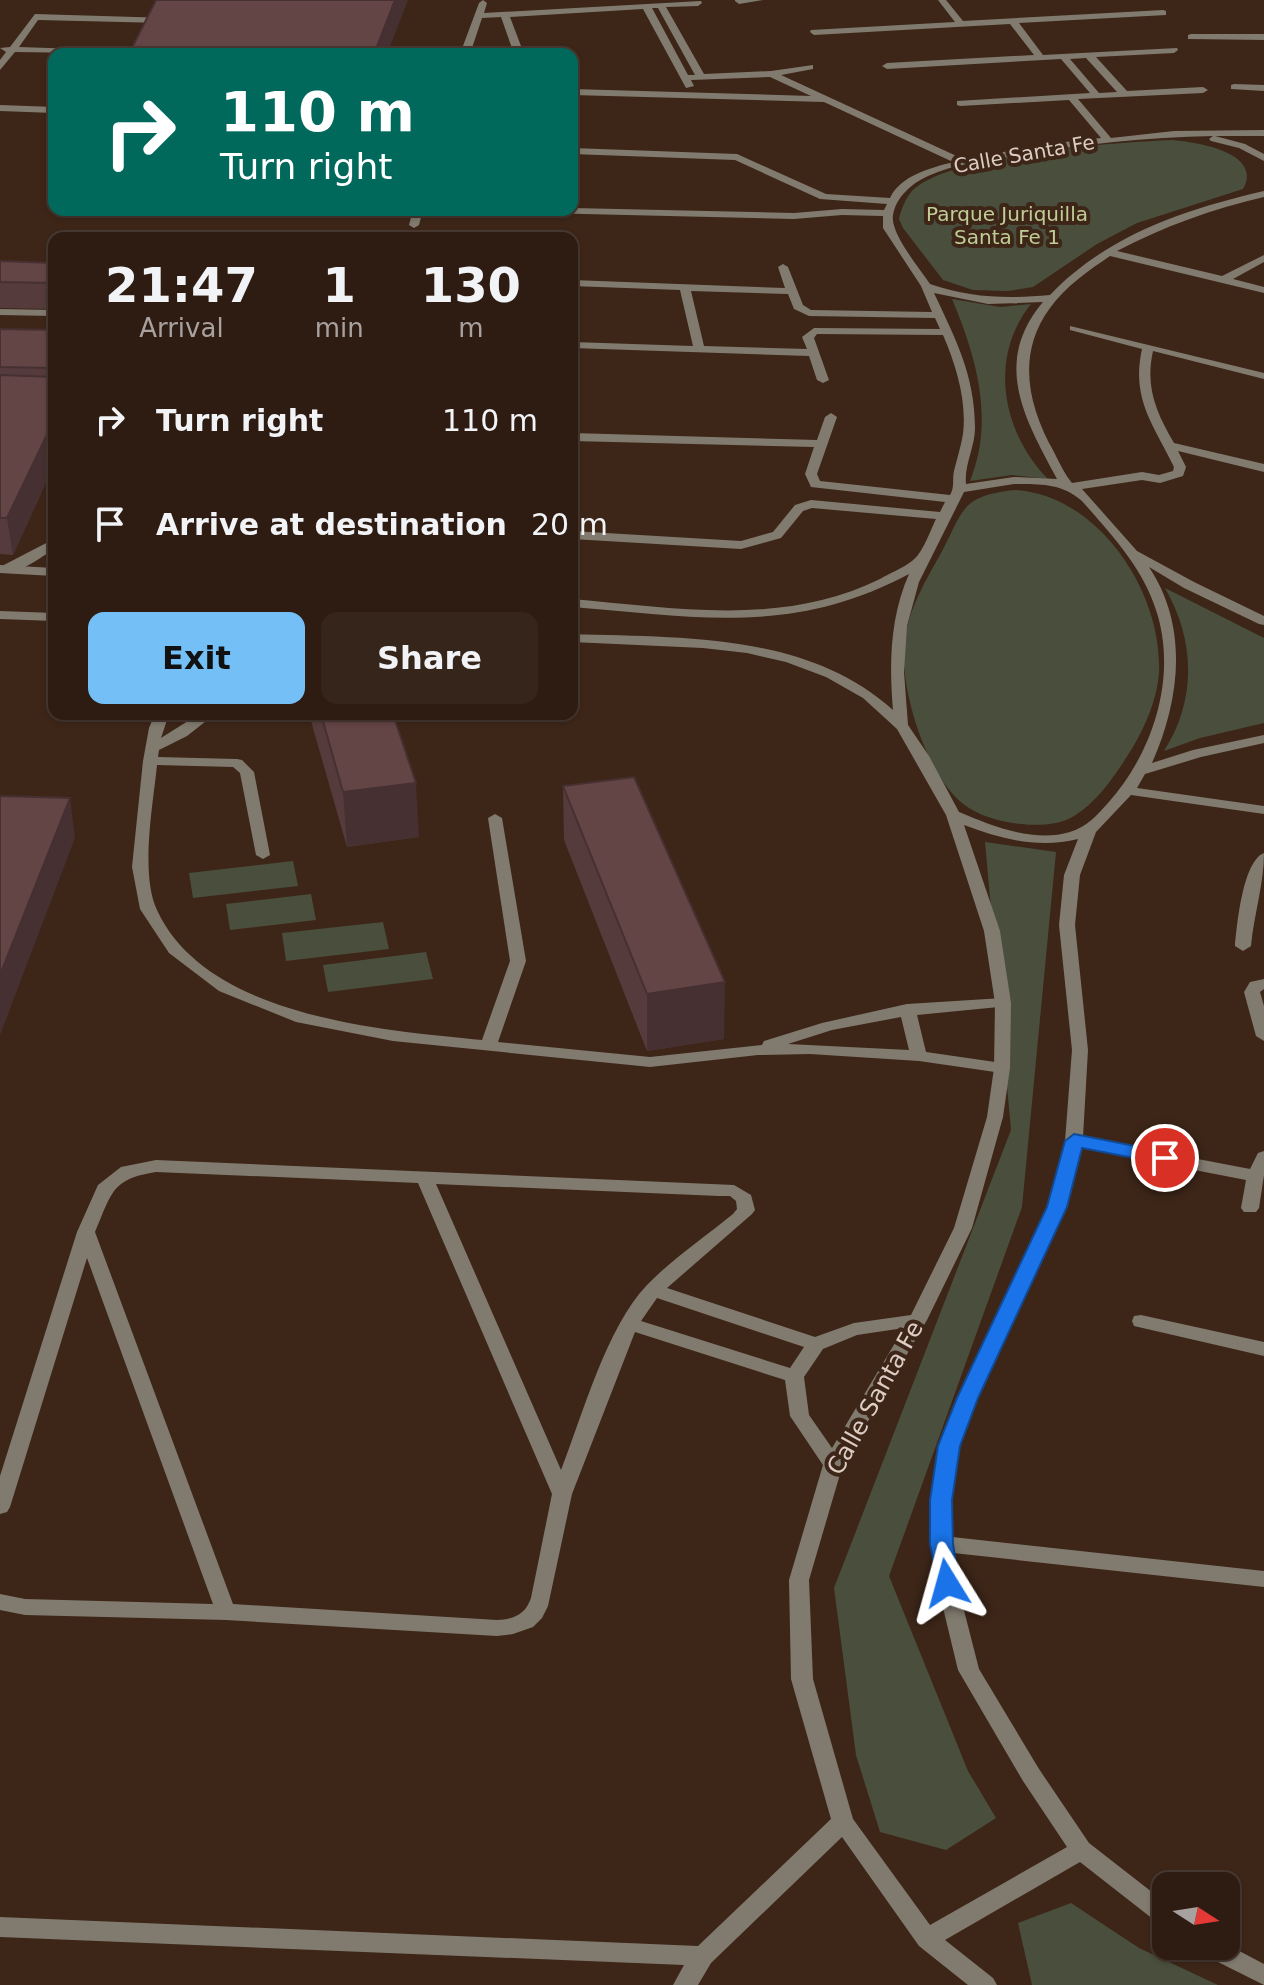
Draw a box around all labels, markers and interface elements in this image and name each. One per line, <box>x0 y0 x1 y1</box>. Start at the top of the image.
text: 110 m <box>220 79 415 144</box>
icon: right <box>88 80 192 184</box>
street label: Calle Santa Fe <box>952 130 1096 178</box>
text: Turn right <box>220 146 392 187</box>
park label: Parque Juriquilla Santa Fe 1 <box>926 202 1088 249</box>
text: 21:47 <box>105 257 258 313</box>
text: 1 <box>323 257 356 313</box>
text: 130 <box>421 257 521 313</box>
text: Arrival <box>139 313 224 343</box>
text: min <box>315 313 364 343</box>
text: m <box>458 313 484 343</box>
icon: right <box>88 398 132 442</box>
text: Turn right <box>156 403 323 438</box>
text: 110 m <box>442 403 538 438</box>
icon: arrive <box>88 502 132 546</box>
text: Arrive at destination <box>156 507 507 542</box>
text: 20 m <box>531 507 608 542</box>
button: Exit <box>88 612 305 704</box>
button: Share <box>321 612 538 704</box>
pin <box>1131 1124 1199 1192</box>
icon: arrive <box>1143 1136 1187 1180</box>
street label: Calle Santa Fe <box>821 1316 929 1480</box>
position arrow <box>905 1541 989 1625</box>
north arrow <box>1152 1872 1240 1960</box>
map controls <box>1152 1872 1240 1960</box>

